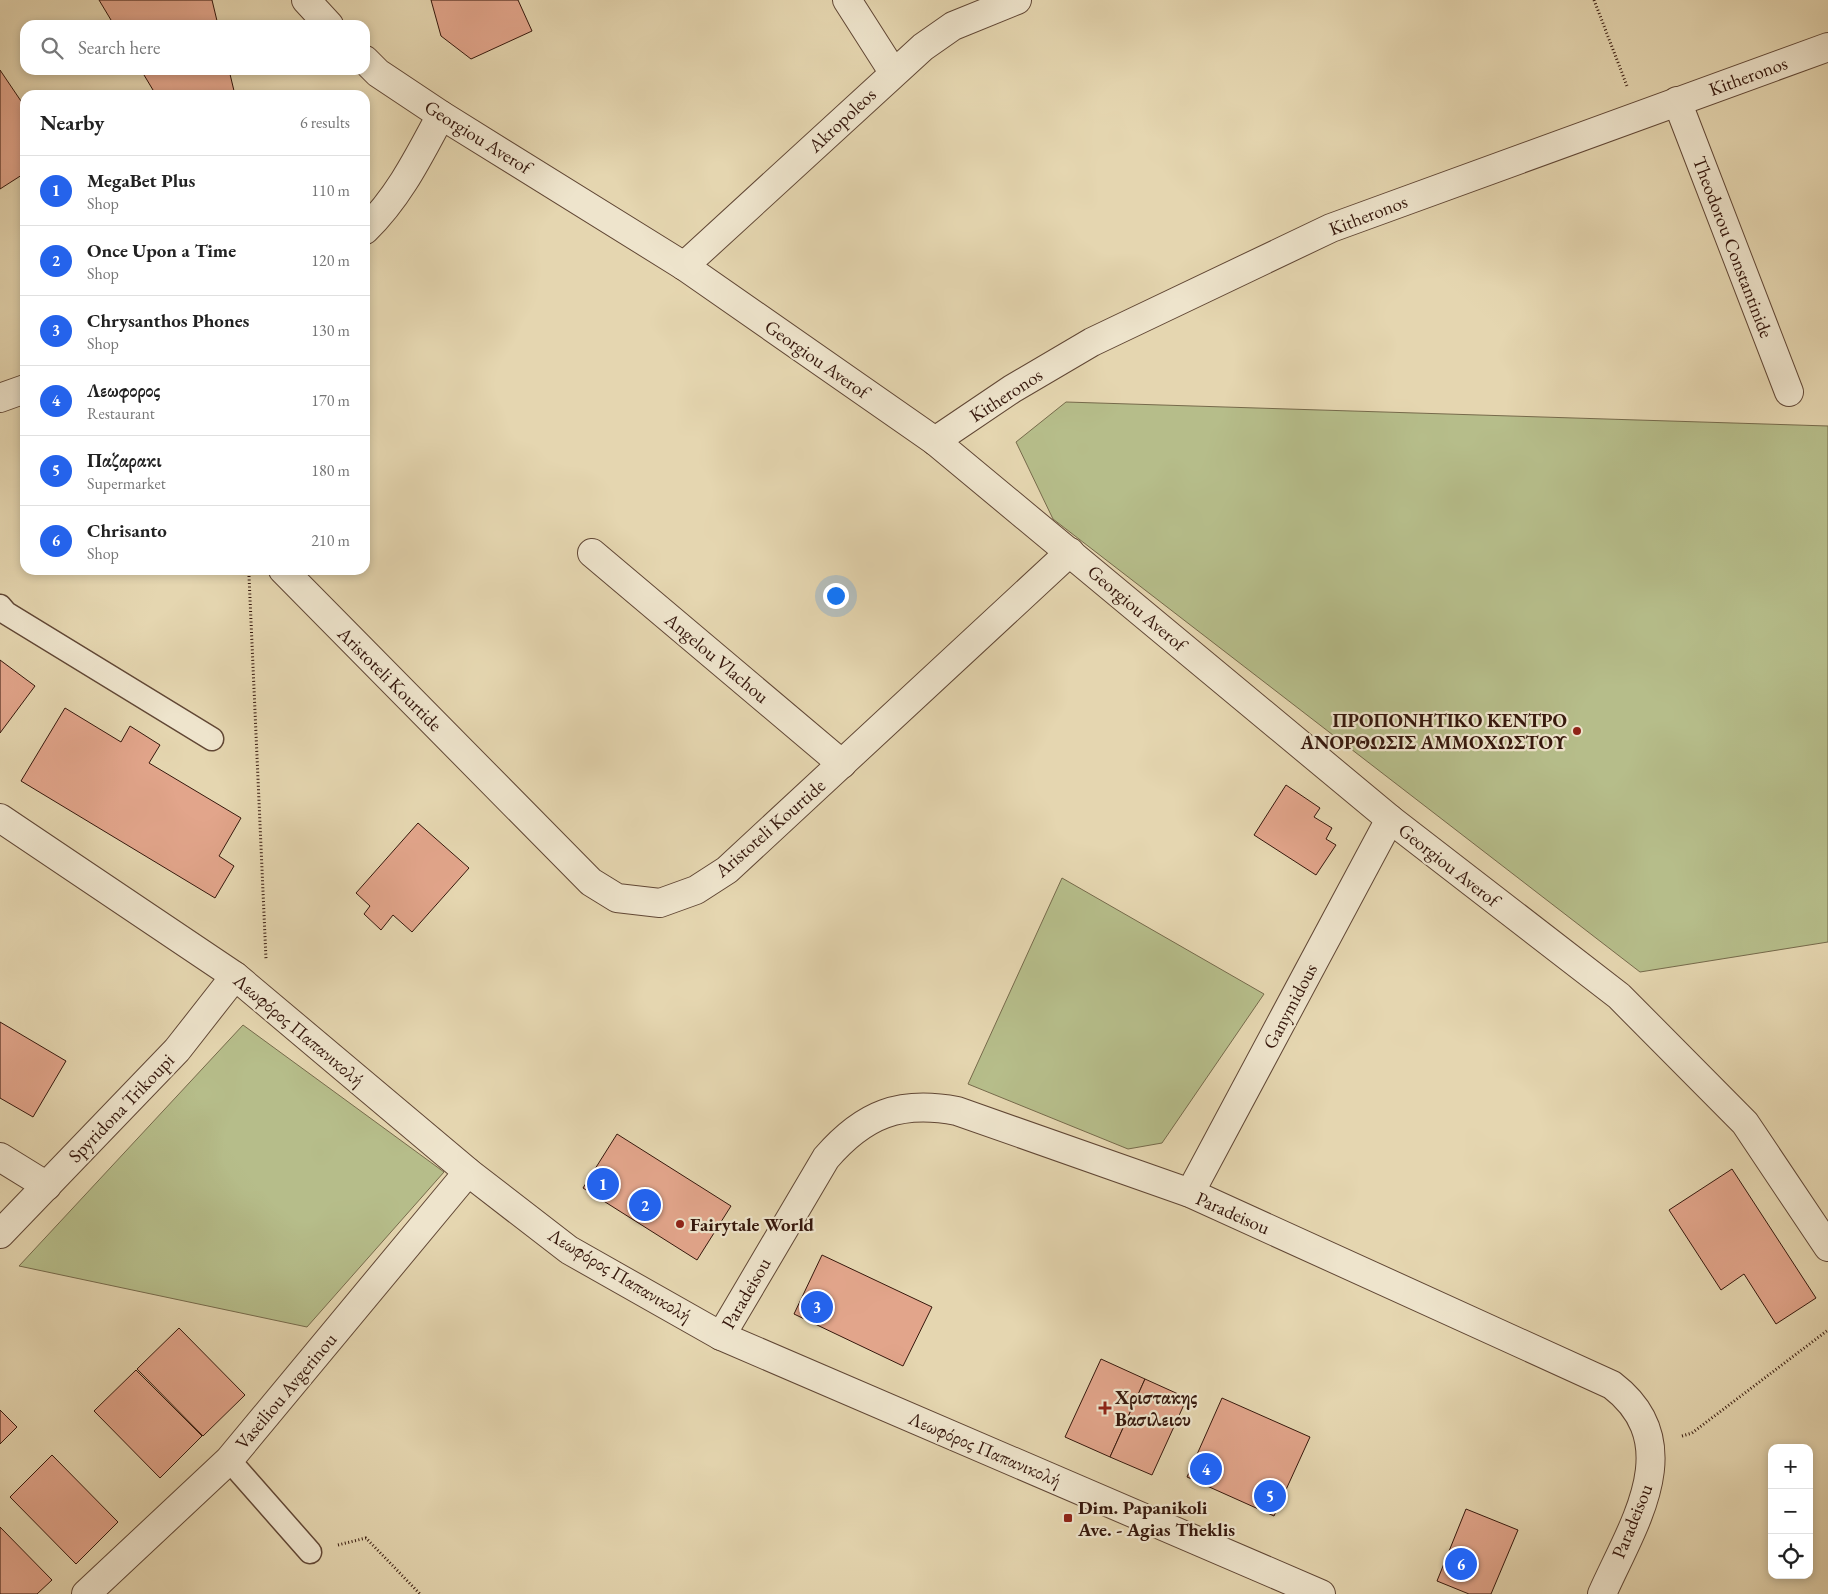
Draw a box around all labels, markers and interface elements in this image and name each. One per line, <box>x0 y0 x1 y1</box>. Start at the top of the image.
search box <box>20 20 370 75</box>
icon: search <box>38 34 66 62</box>
text: Search here <box>78 35 160 60</box>
street label: Kitheronos <box>1705 50 1791 102</box>
street label: Akropoleos <box>802 82 881 159</box>
street label: Georgiou Averof <box>420 94 538 181</box>
text: Nearby <box>40 109 104 136</box>
text: 6 results <box>300 112 350 133</box>
street label: Theodorou Constantinide <box>1687 153 1779 341</box>
text: MegaBet Plus <box>87 168 195 193</box>
text: 1 <box>52 180 60 201</box>
text: 110 m <box>311 180 350 201</box>
street label: Kitheronos <box>1325 189 1411 241</box>
text: Shop <box>87 193 119 214</box>
text: Once Upon a Time <box>87 238 236 263</box>
text: 2 <box>52 250 60 271</box>
text: 120 m <box>311 250 350 271</box>
text: Shop <box>87 263 119 284</box>
text: Chrysanthos Phones <box>87 308 249 333</box>
street label: Georgiou Averof <box>760 314 876 405</box>
text: 3 <box>52 320 60 341</box>
text: 130 m <box>311 320 350 341</box>
text: Shop <box>87 333 119 354</box>
street label: Kitheronos <box>965 362 1047 428</box>
text: Λεωφορος <box>87 378 160 403</box>
text: 4 <box>52 390 60 411</box>
text: 170 m <box>311 390 350 411</box>
text: Restaurant <box>87 403 155 424</box>
text: Παζαρακι <box>87 448 162 473</box>
text: 5 <box>52 460 60 481</box>
text: 180 m <box>311 460 350 481</box>
text: Supermarket <box>87 473 166 494</box>
text: Chrisanto <box>87 518 167 543</box>
text: 6 <box>52 530 60 551</box>
text: 210 m <box>311 530 350 551</box>
text: Shop <box>87 543 119 564</box>
street label: Georgiou Averof <box>1082 559 1193 658</box>
your location <box>823 583 849 609</box>
street label: Angelou Vlachou <box>659 606 774 709</box>
street label: Aristoteli Kourtide <box>332 621 448 737</box>
place label: ΠΡΟΠΟΝΗΤΙΚΟ ΚΕΝΤΡΟ ΑΝΟΡΘΩΣΙΣ ΑΜΜΟΧΩΣΤΟΥ <box>1300 708 1567 755</box>
marker: ΠΡΟΠΟΝΗΤΙΚΟ ΚΕΝΤΡΟ ΑΝΟΡΘΩΣΙΣ ΑΜΜΟΧΩΣΤΟΥ <box>1571 725 1583 737</box>
street label: Aristoteli Kourtide <box>709 773 830 883</box>
street label: Georgiou Averof <box>1393 818 1506 914</box>
street label: Ganymidous <box>1257 959 1323 1053</box>
street label: Λεωφόρος Παπανικολή <box>228 967 370 1092</box>
street label: Spyridona Trikoupi <box>62 1048 180 1168</box>
pin: 1 <box>587 1165 619 1203</box>
pin: 2 <box>629 1186 661 1224</box>
street label: Paradeisou <box>1192 1186 1274 1240</box>
place label: Fairytale World <box>690 1212 815 1237</box>
marker: Fairytale World <box>674 1218 686 1230</box>
street label: Λεωφόρος Παπανικολή <box>543 1222 696 1328</box>
street label: Paradeisou <box>716 1253 776 1333</box>
pin: 3 <box>801 1288 833 1326</box>
street label: Vaseiliou Avgerinou <box>230 1327 342 1455</box>
place label: Χριστακης Βασιλειου <box>1114 1385 1198 1432</box>
marker: Χριστακης Βασιλειου <box>1099 1402 1111 1414</box>
street label: Λεωφόρος Παπανικολή <box>904 1405 1065 1492</box>
map controls <box>1768 1444 1813 1579</box>
button: + <box>1768 1444 1813 1489</box>
pin: 4 <box>1190 1450 1222 1488</box>
pin: 5 <box>1254 1477 1286 1515</box>
street label: Paradeisou <box>1606 1480 1658 1562</box>
button: − <box>1768 1489 1813 1534</box>
place label: Dim. Papanikoli Ave. - Agias Theklis <box>1077 1495 1235 1542</box>
marker: Dim. Papanikoli Ave. - Agias Theklis <box>1062 1512 1074 1524</box>
button: locate <box>1768 1534 1813 1579</box>
pin: 6 <box>1445 1545 1477 1583</box>

